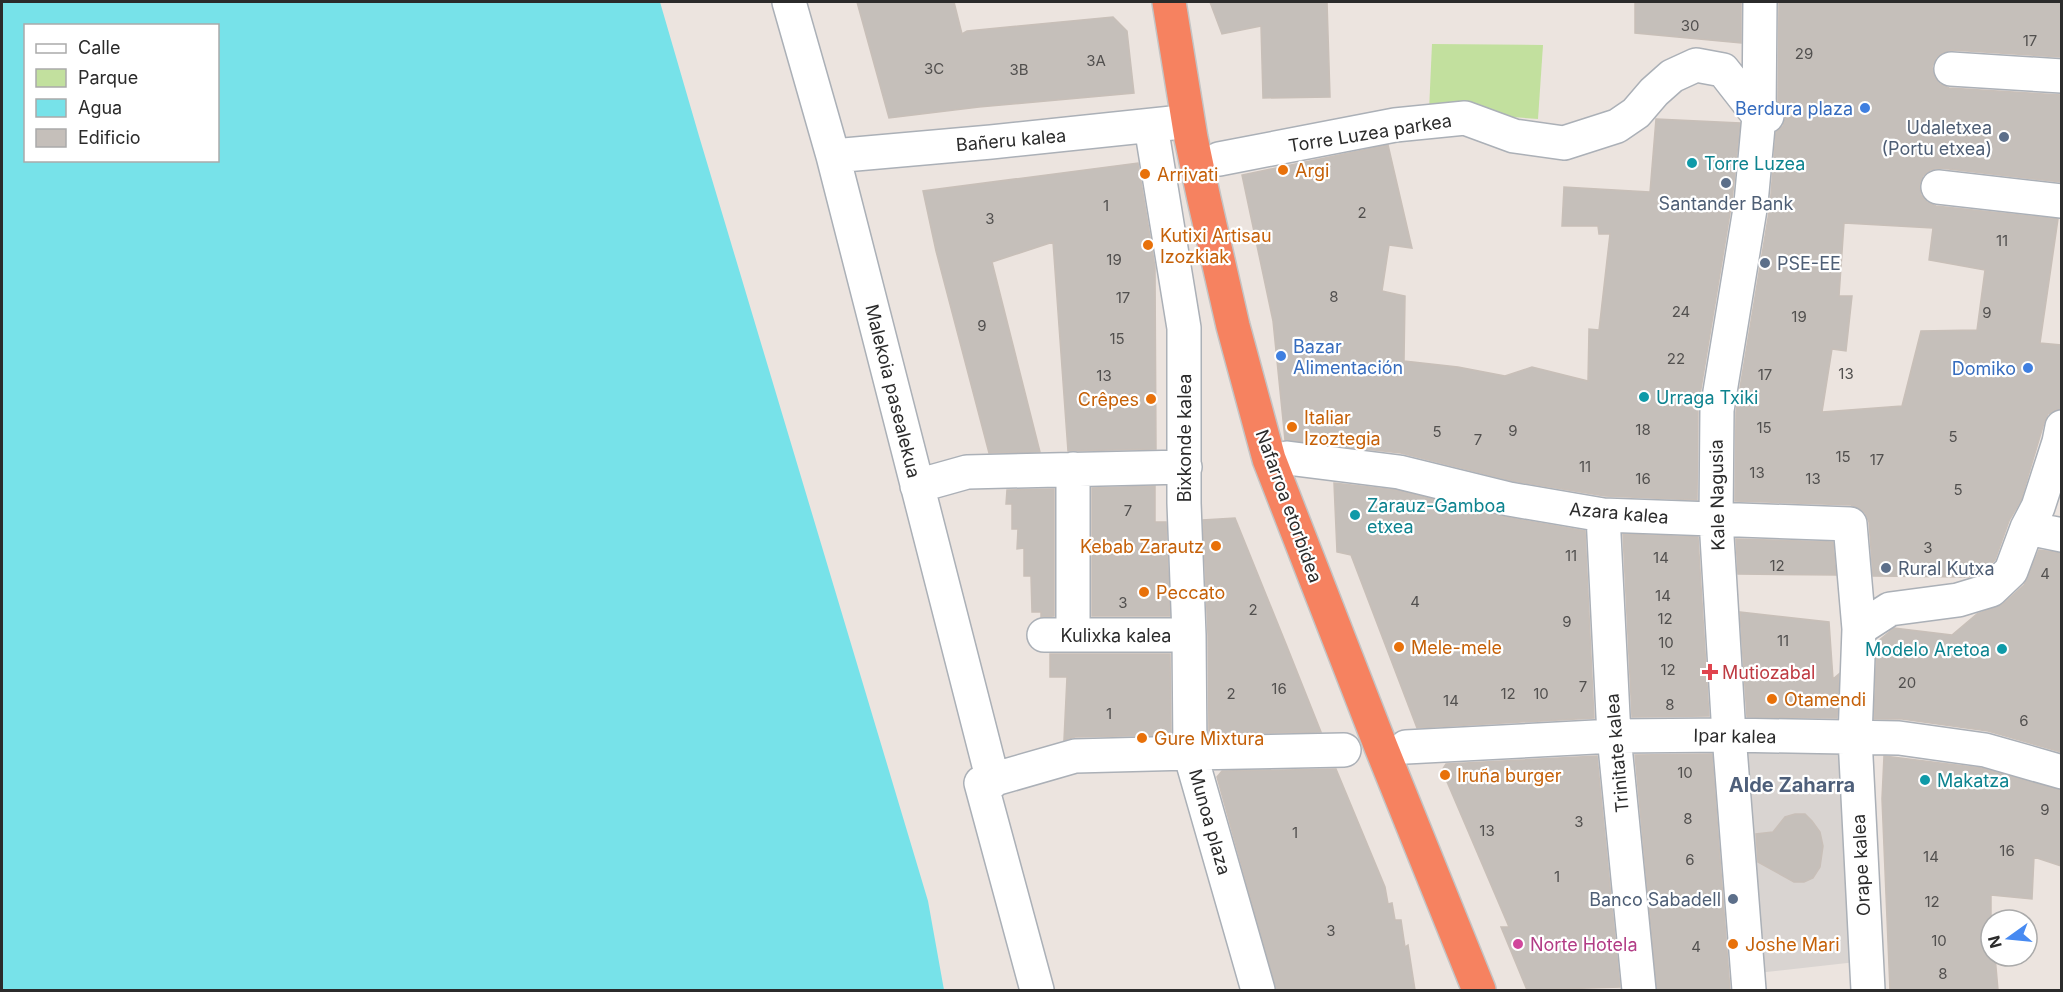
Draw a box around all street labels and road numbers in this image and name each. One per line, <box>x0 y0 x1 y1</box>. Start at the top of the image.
street label: Torre Luzea parkea <box>1287 110 1453 156</box>
street label: Bañeru kalea <box>955 125 1067 155</box>
street label: Malekoia pasealekua <box>861 302 925 480</box>
street label: Bixkonde kalea <box>1174 374 1195 502</box>
street label: Nafarroa etorbidea <box>1252 427 1326 585</box>
street label: Kale Nagusia <box>1706 439 1728 551</box>
street label: Azara kalea <box>1569 498 1669 528</box>
street label: Kulixka kalea <box>1061 625 1171 646</box>
street label: Trinitate kalea <box>1601 693 1633 813</box>
street label: Ipar kalea <box>1693 725 1777 747</box>
street label: Munoa plaza <box>1185 767 1235 877</box>
street label: Orape kalea <box>1848 813 1874 917</box>

